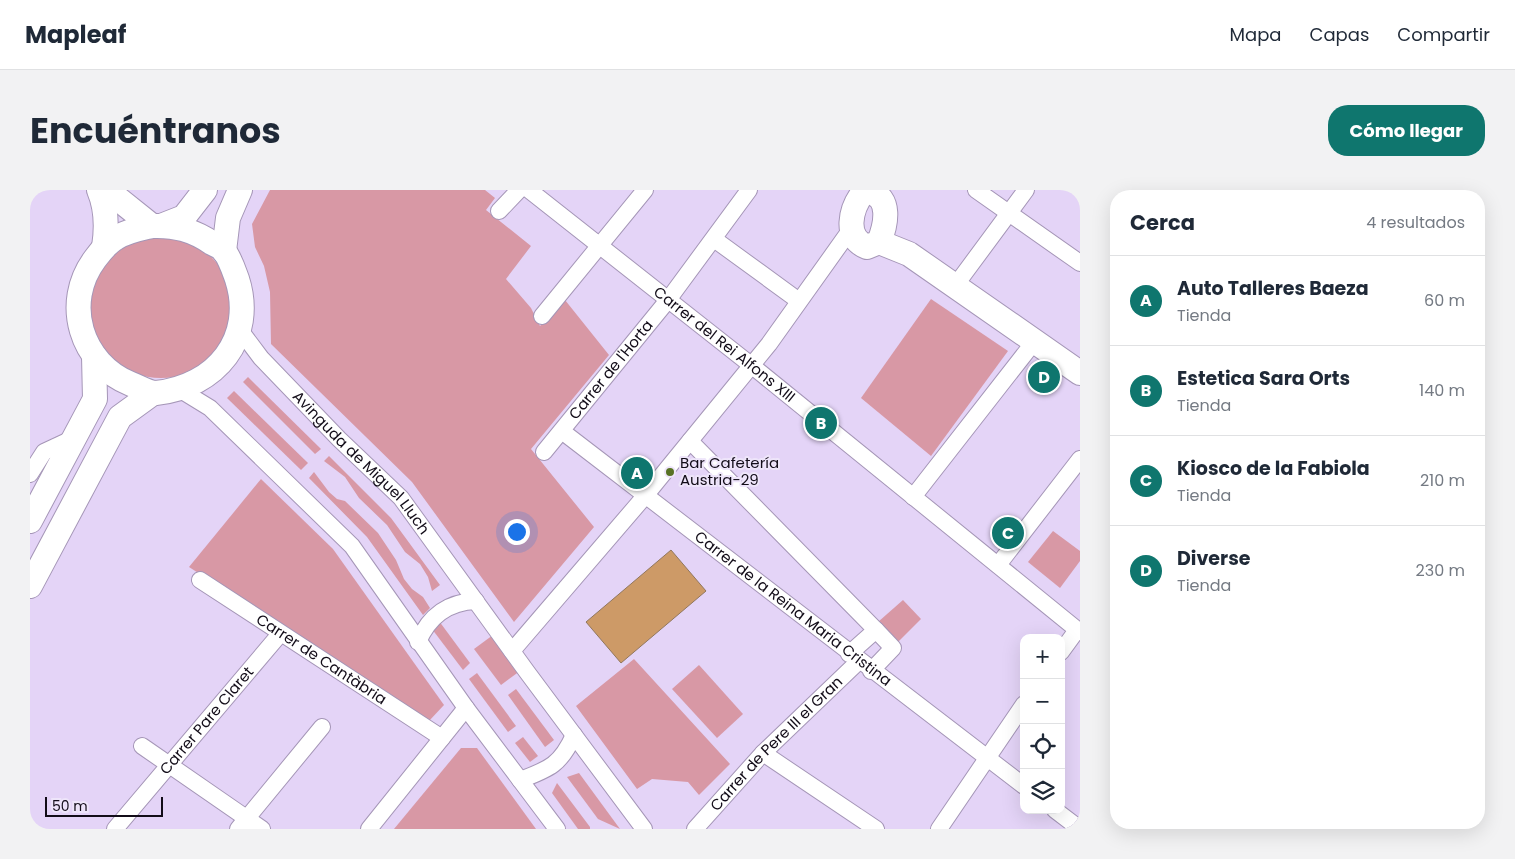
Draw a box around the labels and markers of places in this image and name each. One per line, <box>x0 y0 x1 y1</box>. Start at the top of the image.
pin: D <box>1028 358 1060 396</box>
pin: B <box>805 404 837 442</box>
place label: Bar Cafetería Austria-29 <box>680 452 779 490</box>
pin: A <box>621 454 653 492</box>
marker: Bar Cafetería Austria-29 <box>664 466 676 478</box>
pin: C <box>992 514 1024 552</box>

